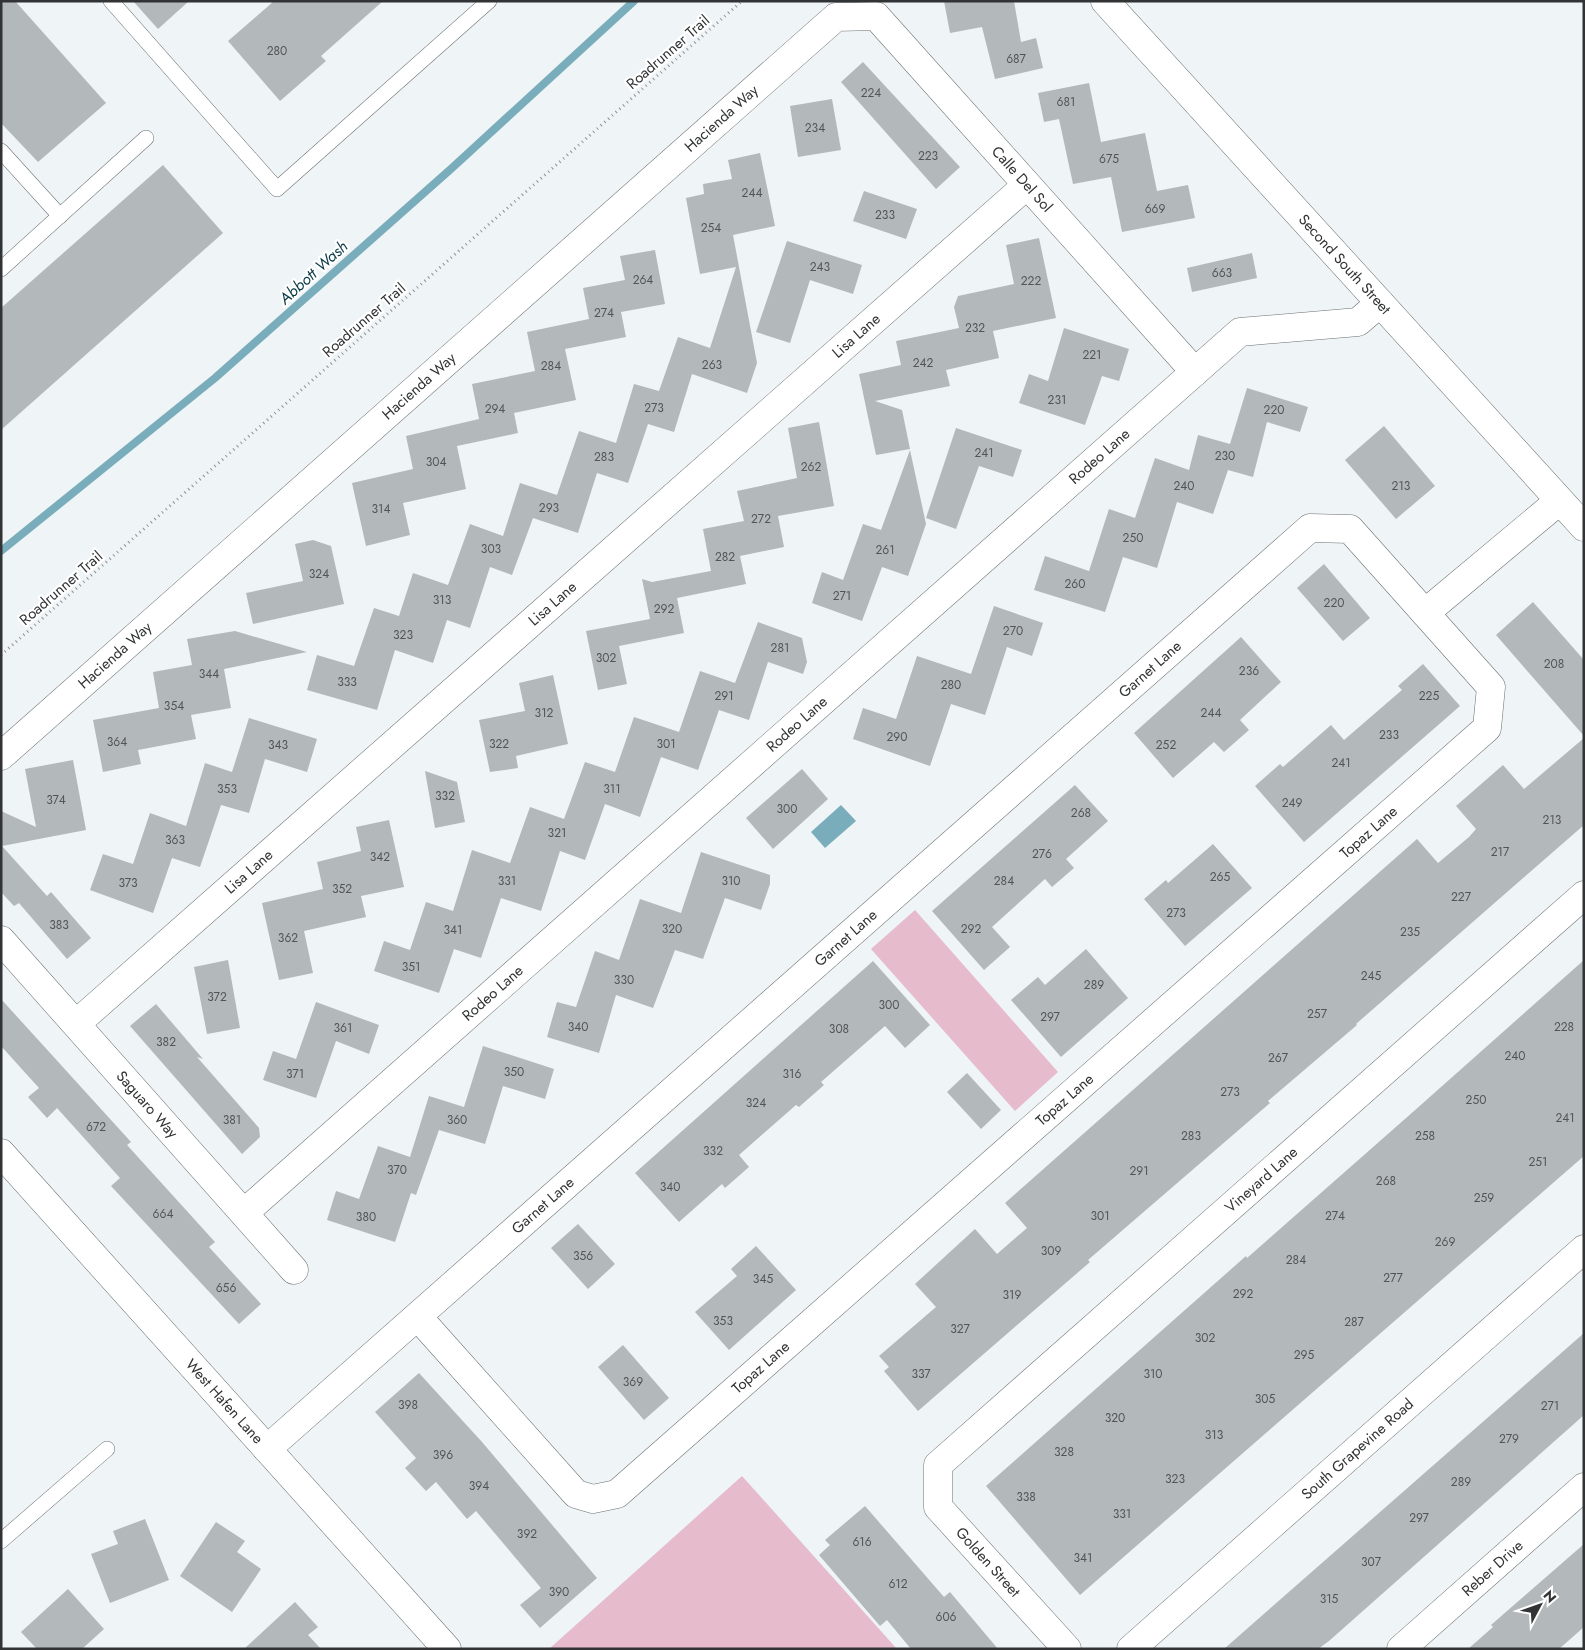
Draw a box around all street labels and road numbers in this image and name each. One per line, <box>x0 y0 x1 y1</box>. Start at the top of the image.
street label: Roadrunner Trail <box>622 10 714 94</box>
street label: Hacienda Way <box>680 79 763 157</box>
street label: Calle Del Sol <box>986 141 1058 217</box>
street label: Second South Street <box>1293 209 1396 319</box>
street label: Roadrunner Trail <box>318 278 410 362</box>
street label: Lisa Lane <box>827 308 885 363</box>
street label: Hacienda Way <box>377 347 461 425</box>
street label: Rodeo Lane <box>1064 423 1135 490</box>
street label: Roadrunner Trail <box>15 546 107 630</box>
street label: Lisa Lane <box>523 576 582 631</box>
street label: Hacienda Way <box>73 616 157 694</box>
street label: Garnet Lane <box>1114 635 1186 703</box>
street label: Rodeo Lane <box>761 691 832 757</box>
street label: Topaz Lane <box>1335 800 1403 864</box>
street label: Lisa Lane <box>220 844 278 899</box>
street label: Garnet Lane <box>809 904 882 972</box>
street label: Rodeo Lane <box>457 960 528 1026</box>
street label: Saguaro Way <box>111 1066 183 1143</box>
street label: Topaz Lane <box>1031 1068 1099 1131</box>
street label: Vineyard Lane <box>1220 1141 1303 1218</box>
street label: Garnet Lane <box>507 1171 579 1239</box>
street label: Topaz Lane <box>727 1336 795 1399</box>
street label: West Hafen Lane <box>180 1354 269 1449</box>
street label: South Grapevine Road <box>1296 1393 1418 1505</box>
street label: Golden Street <box>950 1522 1026 1602</box>
street label: Reber Drive <box>1457 1535 1528 1601</box>

